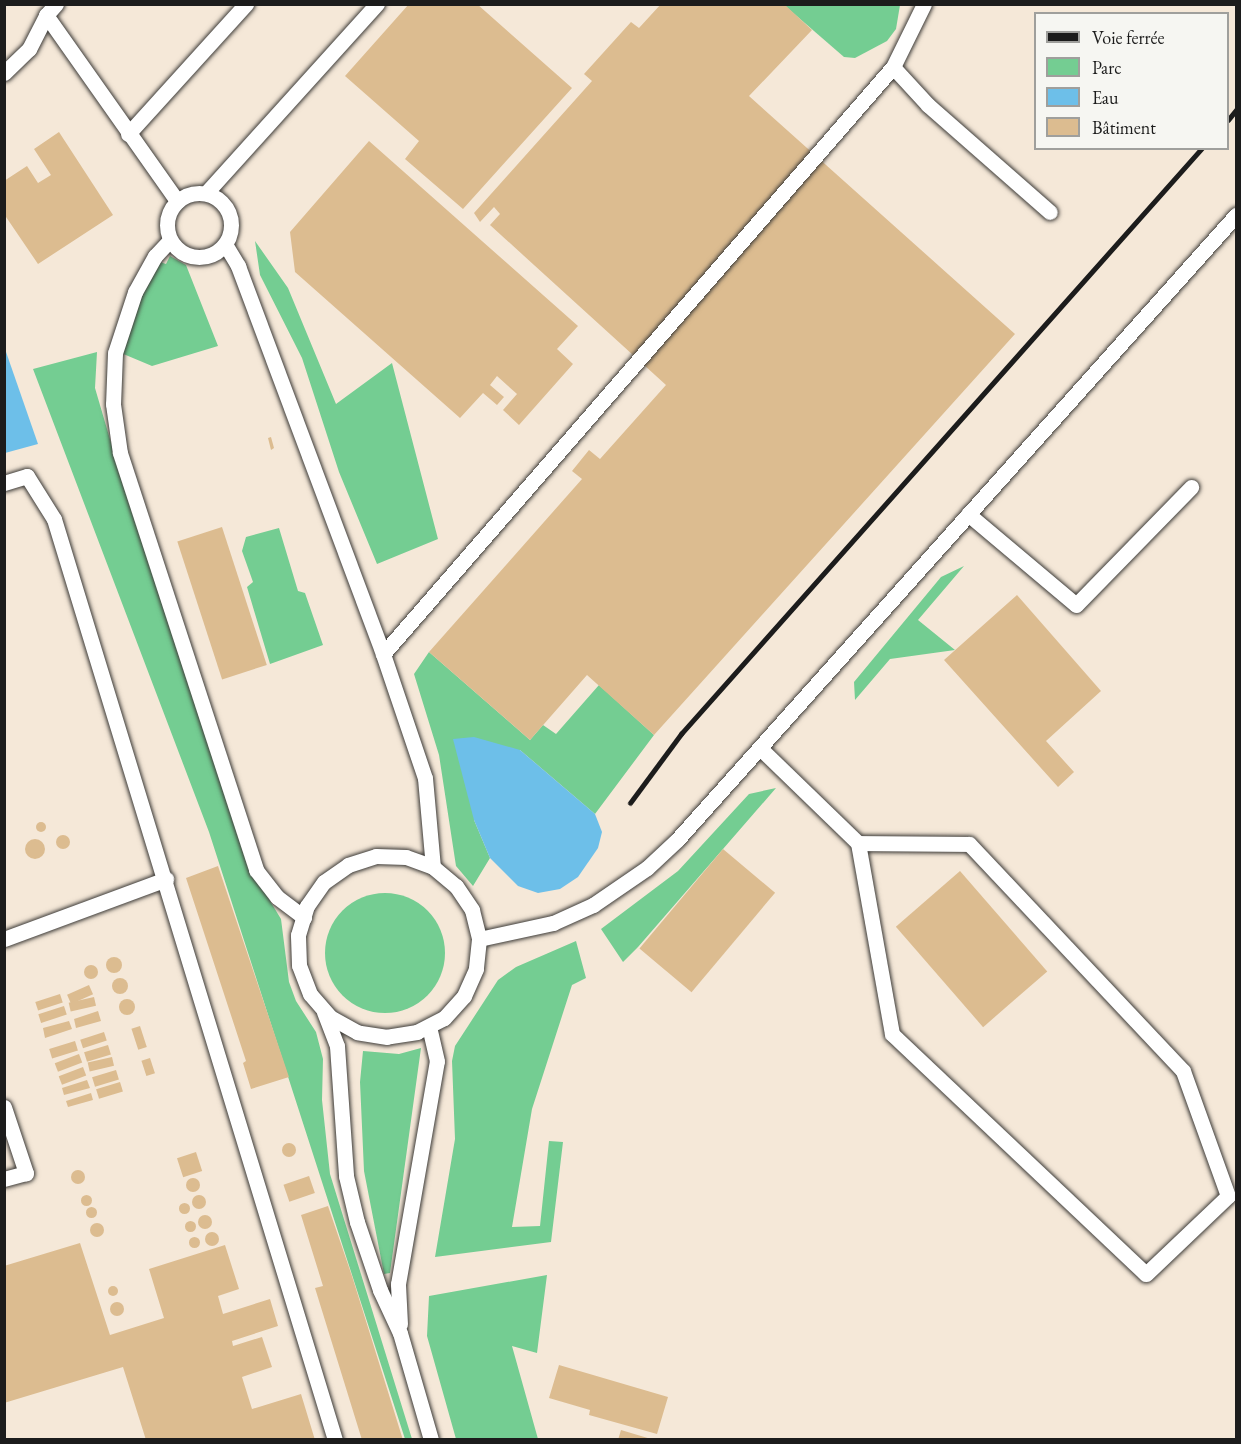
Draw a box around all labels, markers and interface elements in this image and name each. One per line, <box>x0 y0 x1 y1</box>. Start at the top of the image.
legend <box>1034 12 1229 150</box>
text: Voie ferrée <box>1092 26 1164 49</box>
text: Parc <box>1092 56 1122 79</box>
text: Eau <box>1092 86 1118 109</box>
text: Bâtiment <box>1092 116 1156 139</box>

